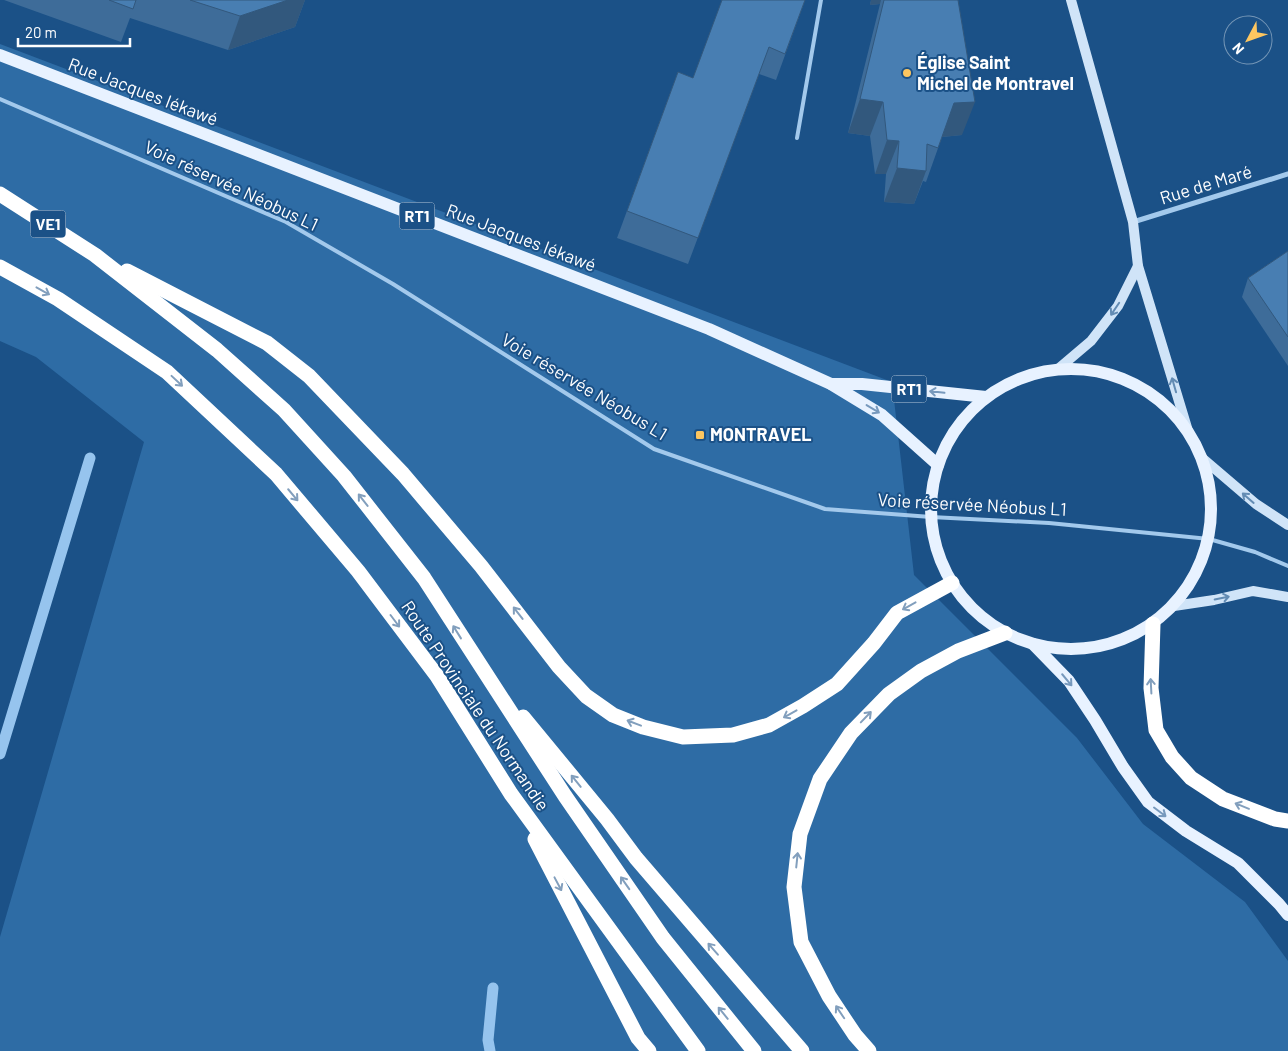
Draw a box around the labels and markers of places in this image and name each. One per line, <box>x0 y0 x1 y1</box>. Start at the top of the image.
place label: Église Saint Michel de Montravel <box>917 51 1074 94</box>
marker: Église Saint Michel de Montravel <box>901 67 913 79</box>
place label: MONTRAVEL <box>710 423 812 445</box>
marker: MONTRAVEL <box>694 429 706 441</box>

